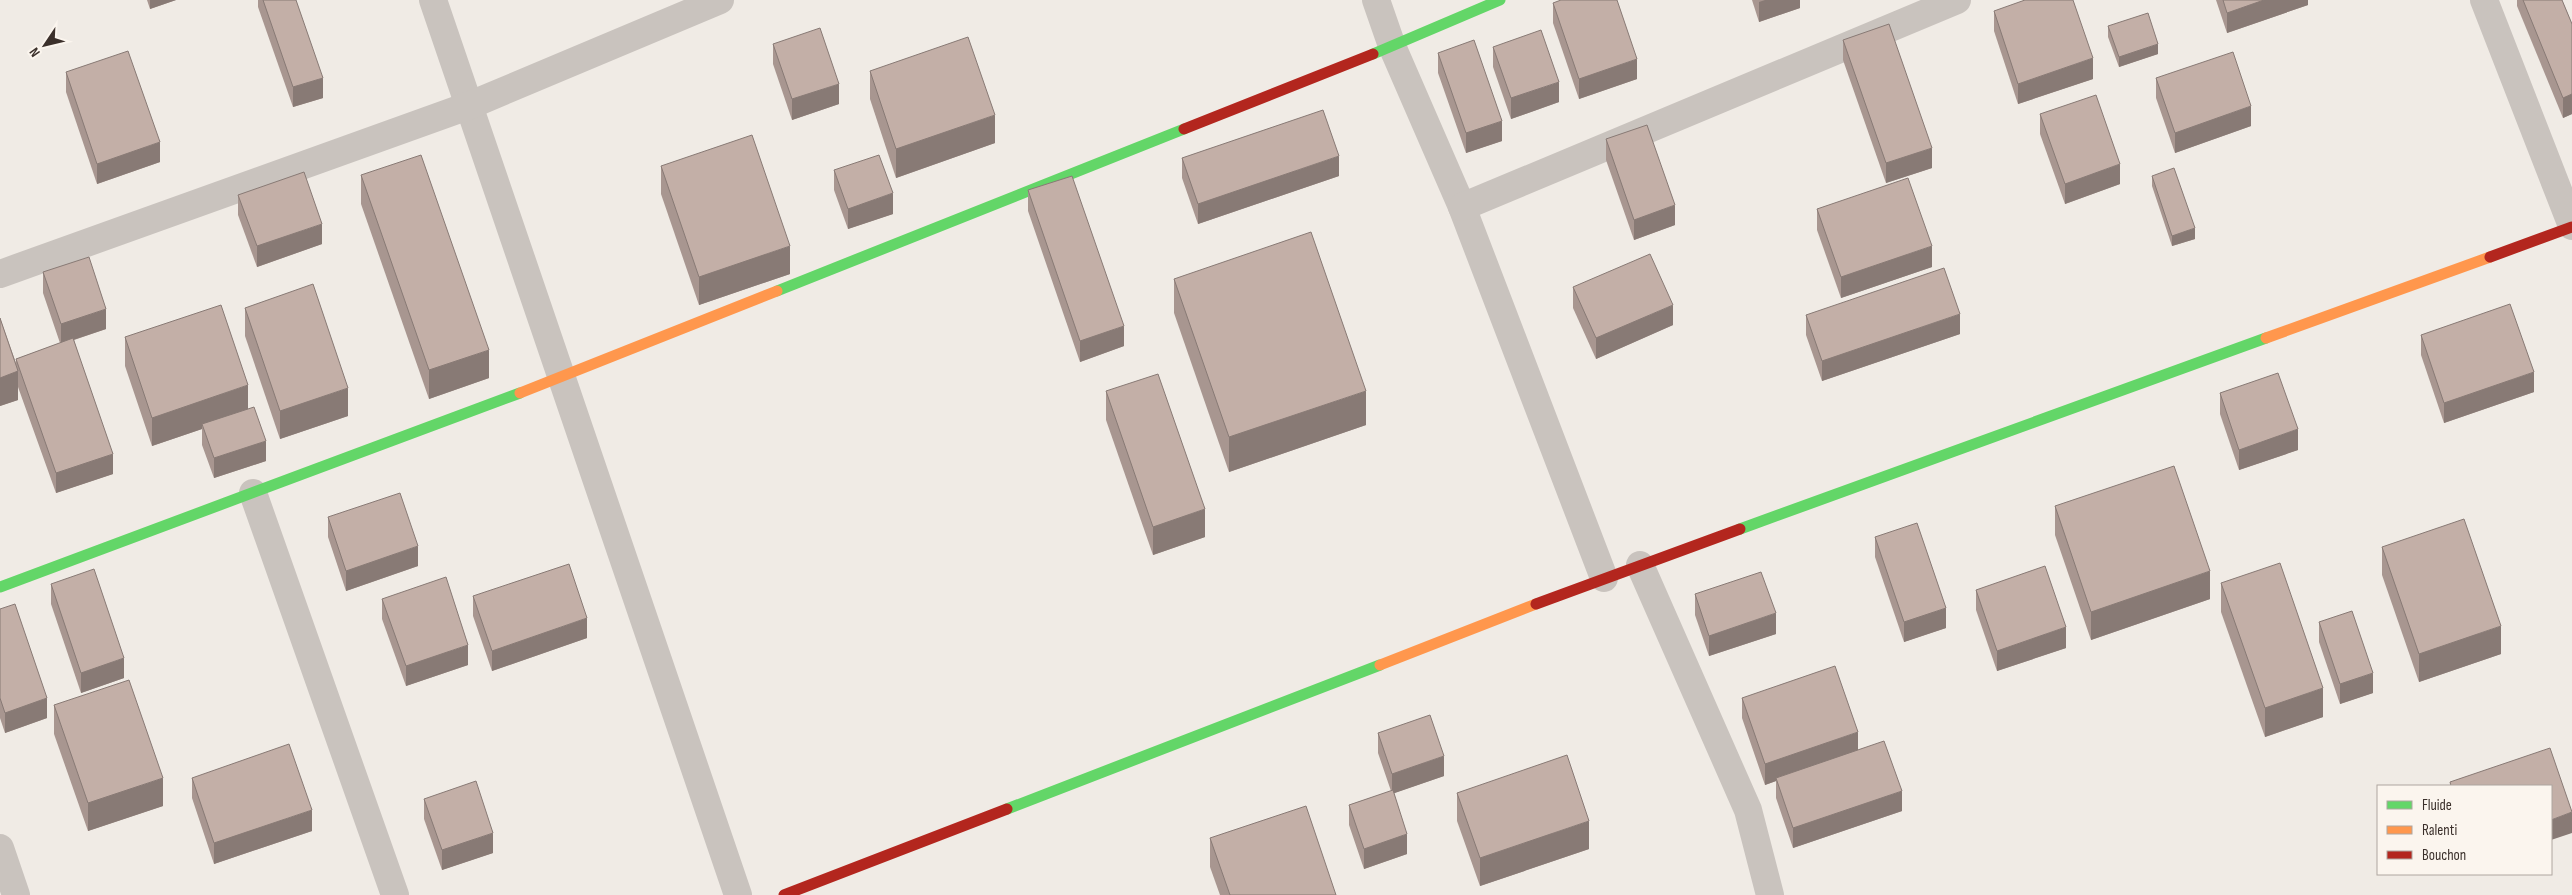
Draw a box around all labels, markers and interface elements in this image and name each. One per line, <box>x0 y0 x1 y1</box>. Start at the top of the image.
north arrow <box>20 20 70 70</box>
text: N <box>26 44 44 60</box>
legend <box>2377 785 2552 875</box>
text: Fluide <box>2422 796 2452 815</box>
text: Ralenti <box>2422 821 2457 840</box>
text: Bouchon <box>2422 846 2466 865</box>

